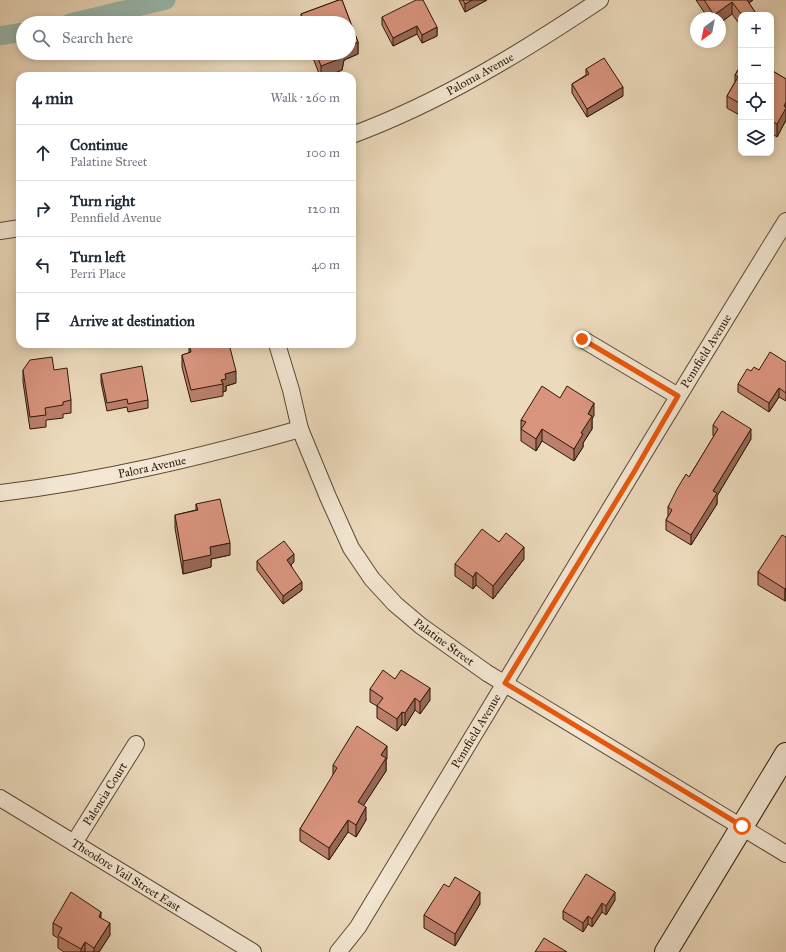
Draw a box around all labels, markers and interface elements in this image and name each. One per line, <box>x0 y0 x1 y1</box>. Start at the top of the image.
north arrow <box>690 12 726 48</box>
map controls <box>738 12 774 156</box>
button: + <box>738 12 774 48</box>
search box <box>16 16 356 60</box>
icon: search <box>30 27 52 49</box>
text: Search here <box>62 29 133 47</box>
button: − <box>738 48 774 84</box>
street label: Paloma Avenue <box>444 50 516 98</box>
button: locate <box>738 84 774 120</box>
text: 4 min <box>32 88 73 109</box>
text: Walk · 260 m <box>270 90 340 106</box>
button: layers <box>738 120 774 156</box>
text: Continue <box>70 136 128 154</box>
icon: ahead <box>32 142 54 164</box>
text: 100 m <box>306 145 340 161</box>
text: Palatine Street <box>70 154 147 170</box>
text: Turn right <box>70 192 135 210</box>
icon: right <box>32 198 54 220</box>
text: 120 m <box>307 201 340 217</box>
text: Pennfield Avenue <box>70 210 161 226</box>
text: Turn left <box>70 248 126 266</box>
icon: left <box>32 254 54 276</box>
text: 40 m <box>311 257 340 273</box>
text: Perri Place <box>70 266 126 282</box>
icon: arrive <box>32 310 54 332</box>
text: Arrive at destination <box>70 312 195 330</box>
street label: Pennfield Avenue <box>678 312 734 390</box>
route end <box>573 330 591 348</box>
street label: Palora Avenue <box>117 453 187 481</box>
street label: Palatine Street <box>411 615 478 669</box>
street label: Pennfield Avenue <box>448 691 504 771</box>
street label: Palencia Court <box>80 759 130 828</box>
route start <box>733 817 751 835</box>
street label: Theodore Vail Street East <box>69 836 184 915</box>

